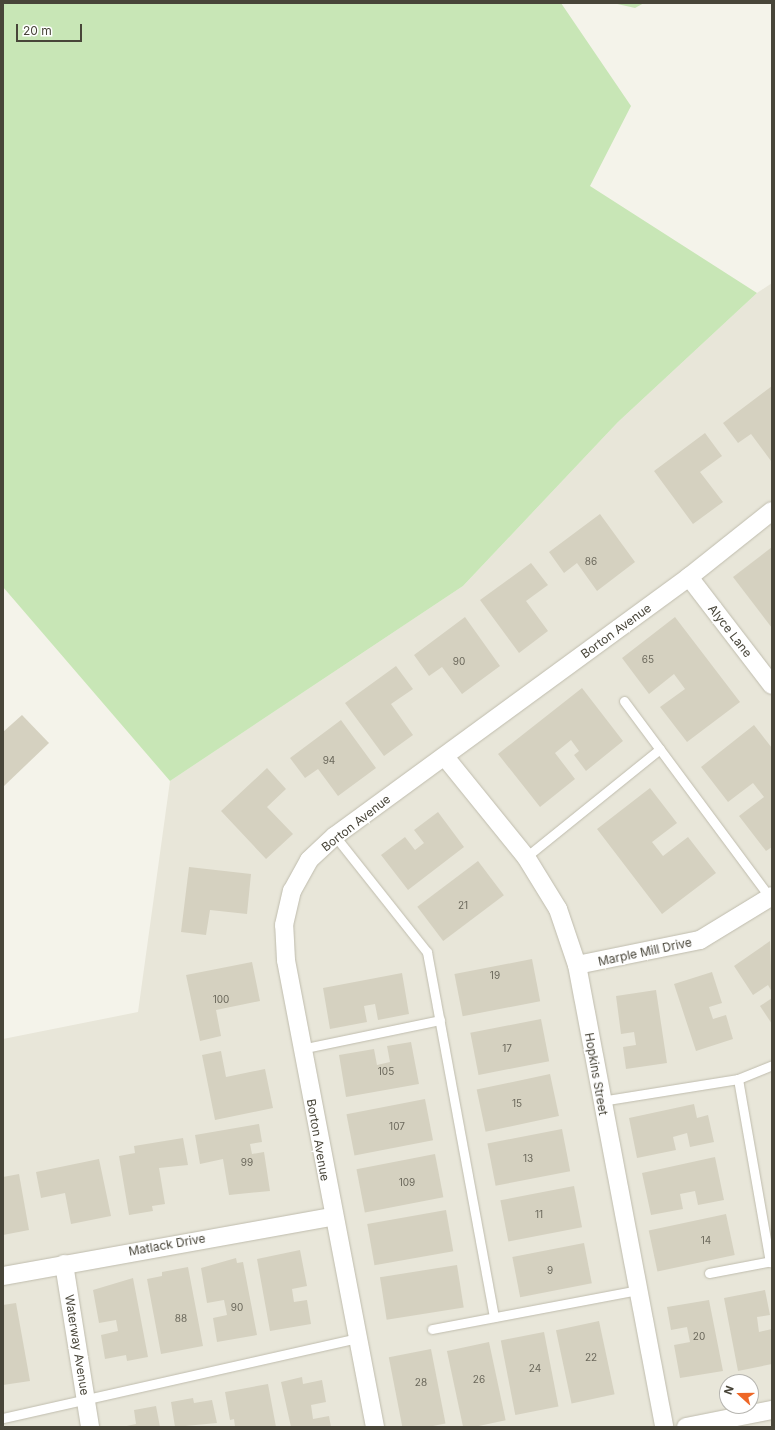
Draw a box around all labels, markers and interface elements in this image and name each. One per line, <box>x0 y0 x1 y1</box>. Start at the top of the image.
scale bar <box>18 16 84 42</box>
text: 20 m <box>23 23 52 38</box>
house number: 86 <box>585 556 597 568</box>
street label: Borton Avenue <box>578 601 654 661</box>
street label: Alyce Lane <box>705 602 755 660</box>
house number: 65 <box>642 654 654 666</box>
house number: 90 <box>453 656 465 668</box>
house number: 94 <box>323 755 335 767</box>
street label: Borton Avenue <box>319 792 393 854</box>
house number: 21 <box>458 900 468 912</box>
street label: Marple Mill Drive <box>597 935 693 969</box>
house number: 19 <box>490 970 500 982</box>
house number: 100 <box>213 994 229 1006</box>
street label: Hopkins Street <box>582 1032 610 1116</box>
house number: 17 <box>502 1043 512 1055</box>
house number: 105 <box>378 1066 394 1078</box>
street label: Borton Avenue <box>304 1098 332 1182</box>
house number: 15 <box>512 1098 522 1110</box>
house number: 107 <box>389 1121 405 1133</box>
house number: 13 <box>523 1153 533 1165</box>
house number: 99 <box>241 1157 253 1169</box>
house number: 109 <box>399 1177 415 1189</box>
house number: 11 <box>535 1209 543 1221</box>
street label: Matlack Drive <box>127 1231 207 1259</box>
house number: 14 <box>701 1235 711 1247</box>
house number: 9 <box>547 1265 553 1277</box>
street label: Waterway Avenue <box>62 1293 92 1397</box>
house number: 90 <box>231 1302 243 1314</box>
house number: 88 <box>175 1313 187 1325</box>
house number: 20 <box>693 1331 705 1343</box>
house number: 22 <box>585 1352 597 1364</box>
house number: 24 <box>529 1363 541 1375</box>
house number: 26 <box>473 1374 485 1386</box>
north arrow <box>719 1374 759 1414</box>
house number: 28 <box>415 1377 427 1389</box>
text: N <box>721 1384 737 1396</box>

